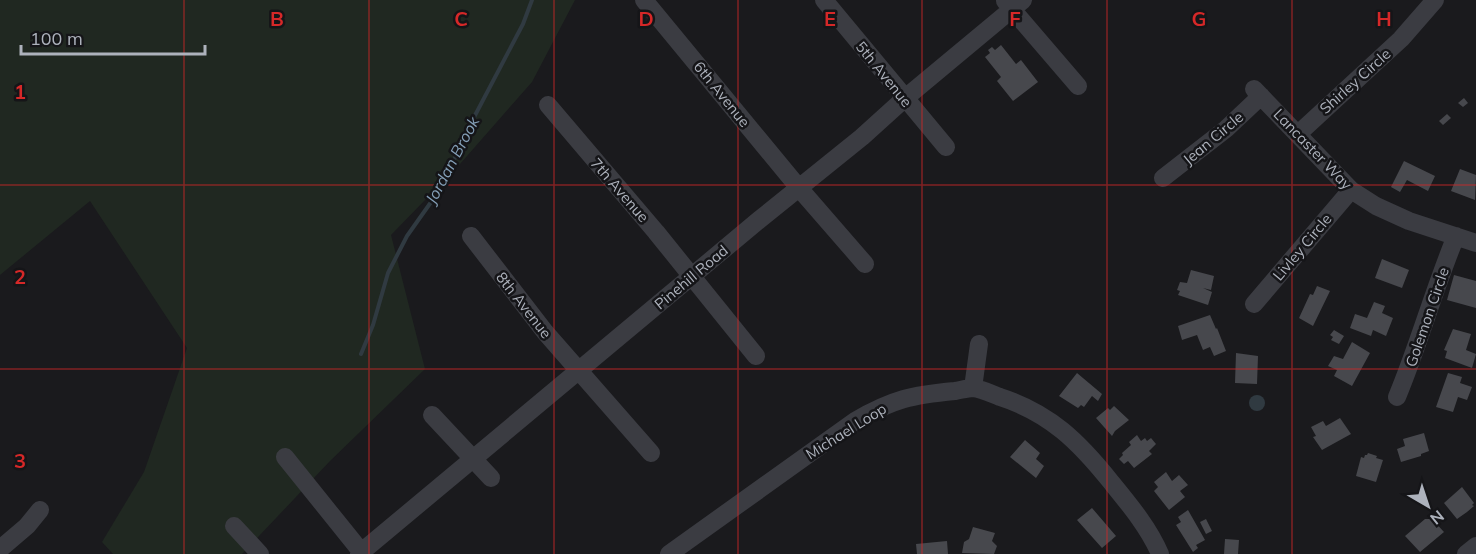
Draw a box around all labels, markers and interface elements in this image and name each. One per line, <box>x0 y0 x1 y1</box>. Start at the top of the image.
text: B <box>270 6 284 31</box>
text: C <box>454 6 468 31</box>
text: D <box>638 6 654 31</box>
text: E <box>824 6 836 31</box>
text: F <box>1009 6 1021 31</box>
text: G <box>1192 6 1206 31</box>
text: H <box>1376 6 1392 31</box>
scale bar <box>21 18 206 56</box>
text: 100 m <box>30 27 83 50</box>
street label: 5th Avenue <box>852 37 916 111</box>
street label: Shirley Circle <box>1316 44 1394 118</box>
street label: 6th Avenue <box>690 57 754 131</box>
text: 1 <box>14 79 26 104</box>
street label: Lancaster Way <box>1270 105 1356 193</box>
street label: Jean Circle <box>1179 107 1247 169</box>
water label: Jordan Brook <box>420 112 484 209</box>
street label: 7th Avenue <box>587 154 653 226</box>
street label: Livley Circle <box>1269 210 1335 284</box>
street label: Pinehill Road <box>650 241 732 313</box>
text: 2 <box>14 264 26 289</box>
street label: Golemon Circle <box>1401 265 1453 369</box>
street label: 8th Avenue <box>492 268 556 342</box>
street label: Michael Loop <box>802 399 890 463</box>
text: 3 <box>14 448 26 473</box>
north arrow <box>1398 476 1458 536</box>
text: N <box>1426 506 1448 529</box>

